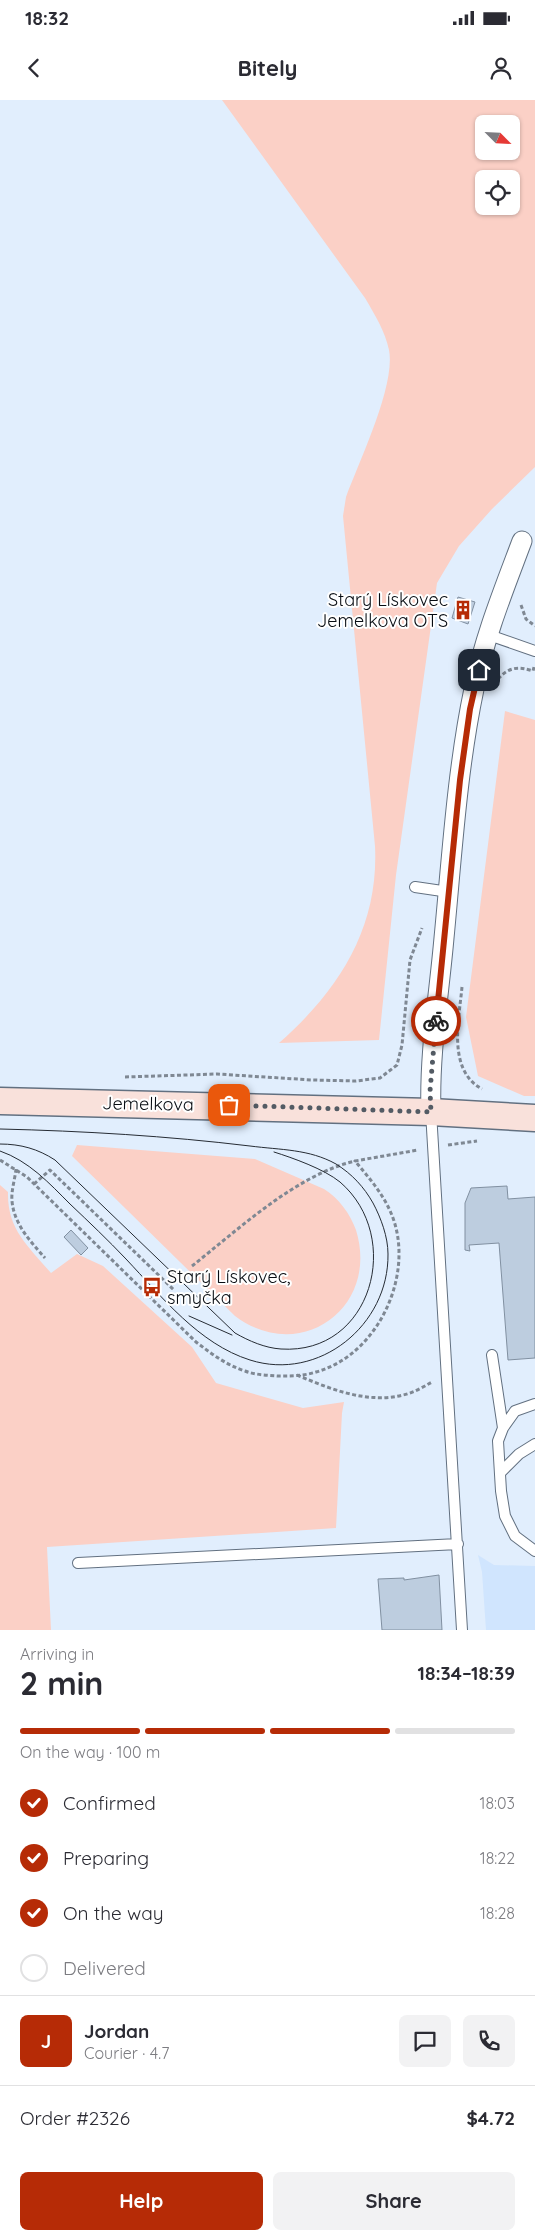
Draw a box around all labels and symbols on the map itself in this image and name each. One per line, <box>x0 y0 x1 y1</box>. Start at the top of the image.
north arrow <box>475 115 520 160</box>
place label: Starý Lískovec Jemelkova OTS <box>317 588 448 632</box>
building icon: Starý Lískovec Jemelkova OTS <box>452 599 474 621</box>
pin <box>458 649 500 691</box>
courier <box>411 996 461 1046</box>
pin <box>208 1084 250 1126</box>
street label: Jemelkova <box>102 1091 194 1116</box>
place label: Starý Lískovec, smyčka <box>167 1265 291 1309</box>
bus stop icon: Starý Lískovec, smyčka <box>141 1276 163 1298</box>

